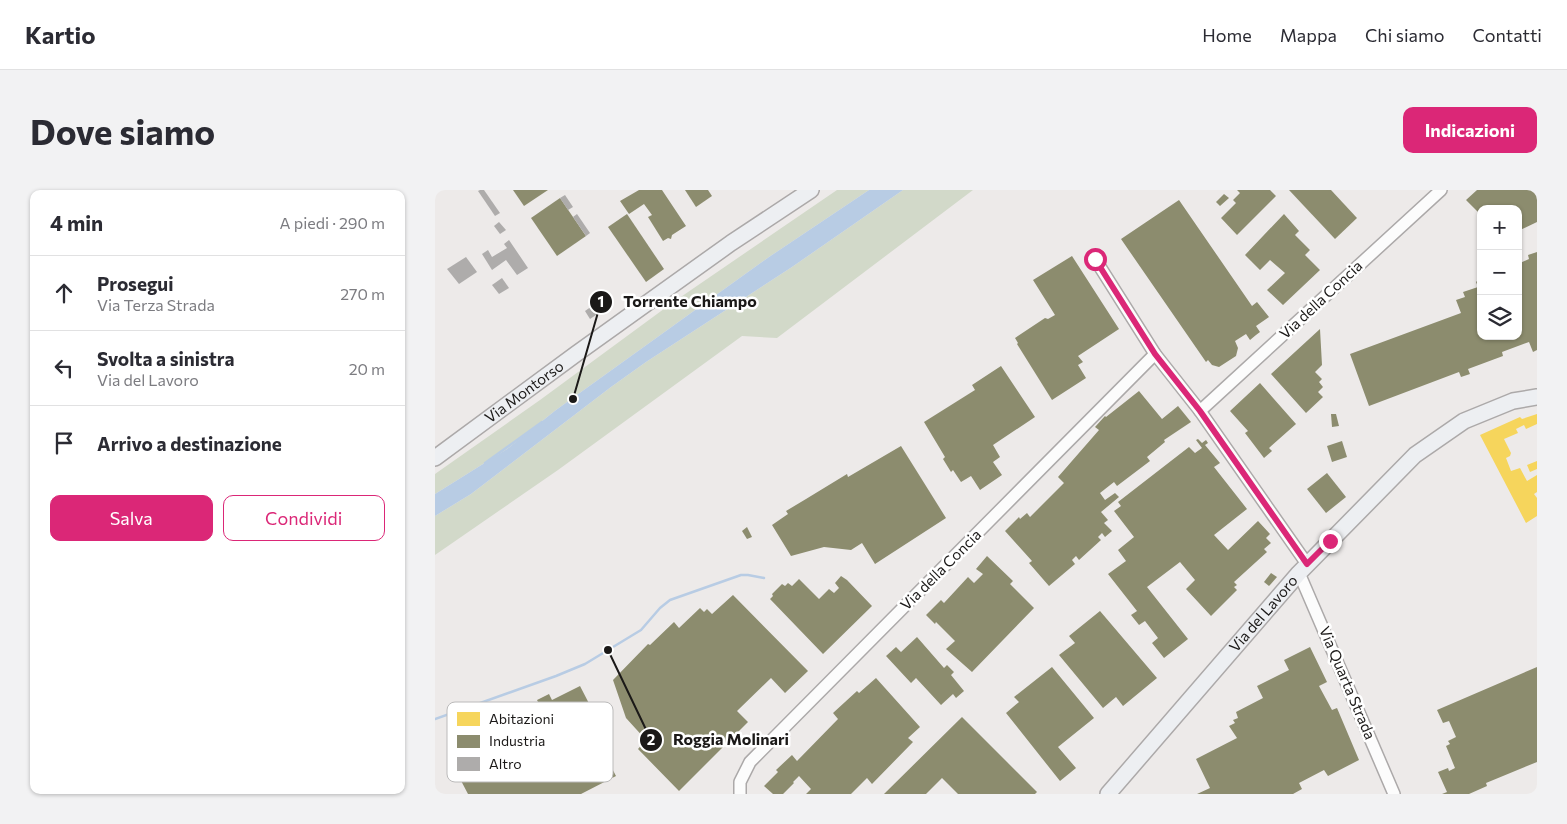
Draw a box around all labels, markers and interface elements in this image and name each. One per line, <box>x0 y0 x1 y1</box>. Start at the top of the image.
text: Kartio <box>25 20 95 49</box>
text: Home <box>1202 24 1252 46</box>
text: Mappa <box>1280 24 1337 46</box>
text: Chi siamo <box>1365 24 1444 46</box>
text: Contatti <box>1472 24 1542 46</box>
button: Indicazioni <box>1403 107 1537 153</box>
text: Dove siamo <box>30 109 215 152</box>
map controls <box>1477 205 1522 340</box>
button: + <box>1477 205 1522 250</box>
text: 4 min <box>50 210 103 235</box>
text: A piedi · 290 m <box>280 213 385 232</box>
route start <box>1084 248 1107 271</box>
button: − <box>1477 250 1522 295</box>
street label: Via della Concia <box>1275 256 1365 342</box>
text: Prosegui <box>97 272 174 295</box>
icon: ahead <box>50 279 78 307</box>
text: 270 m <box>340 284 385 303</box>
callout: Torrente Chiampo <box>588 286 767 317</box>
text: Torrente Chiampo <box>623 291 757 310</box>
text: 1 <box>598 292 604 310</box>
text: Via Terza Strada <box>97 295 215 314</box>
button: layers <box>1477 295 1522 340</box>
text: Svolta a sinistra <box>97 347 235 370</box>
icon: left <box>50 354 78 382</box>
street label: Via Montorso <box>481 356 567 426</box>
text: 20 m <box>349 359 385 378</box>
text: Via del Lavoro <box>97 370 199 389</box>
icon: arrive <box>50 429 78 457</box>
text: Arrivo a destinazione <box>97 432 282 455</box>
button: Salva <box>50 495 213 541</box>
button: Condividi <box>223 495 385 541</box>
street label: Via della Concia <box>896 525 984 613</box>
route end <box>1319 530 1342 553</box>
street label: Via del Lavoro <box>1225 571 1301 655</box>
street label: Via Quarta Strada <box>1316 623 1380 742</box>
legend <box>447 702 613 782</box>
text: Abitazioni <box>489 710 554 727</box>
callout: Roggia Molinari <box>638 724 799 755</box>
text: Roggia Molinari <box>673 729 789 748</box>
text: 2 <box>647 730 655 748</box>
text: Industria <box>489 732 545 749</box>
text: Altro <box>489 755 522 772</box>

